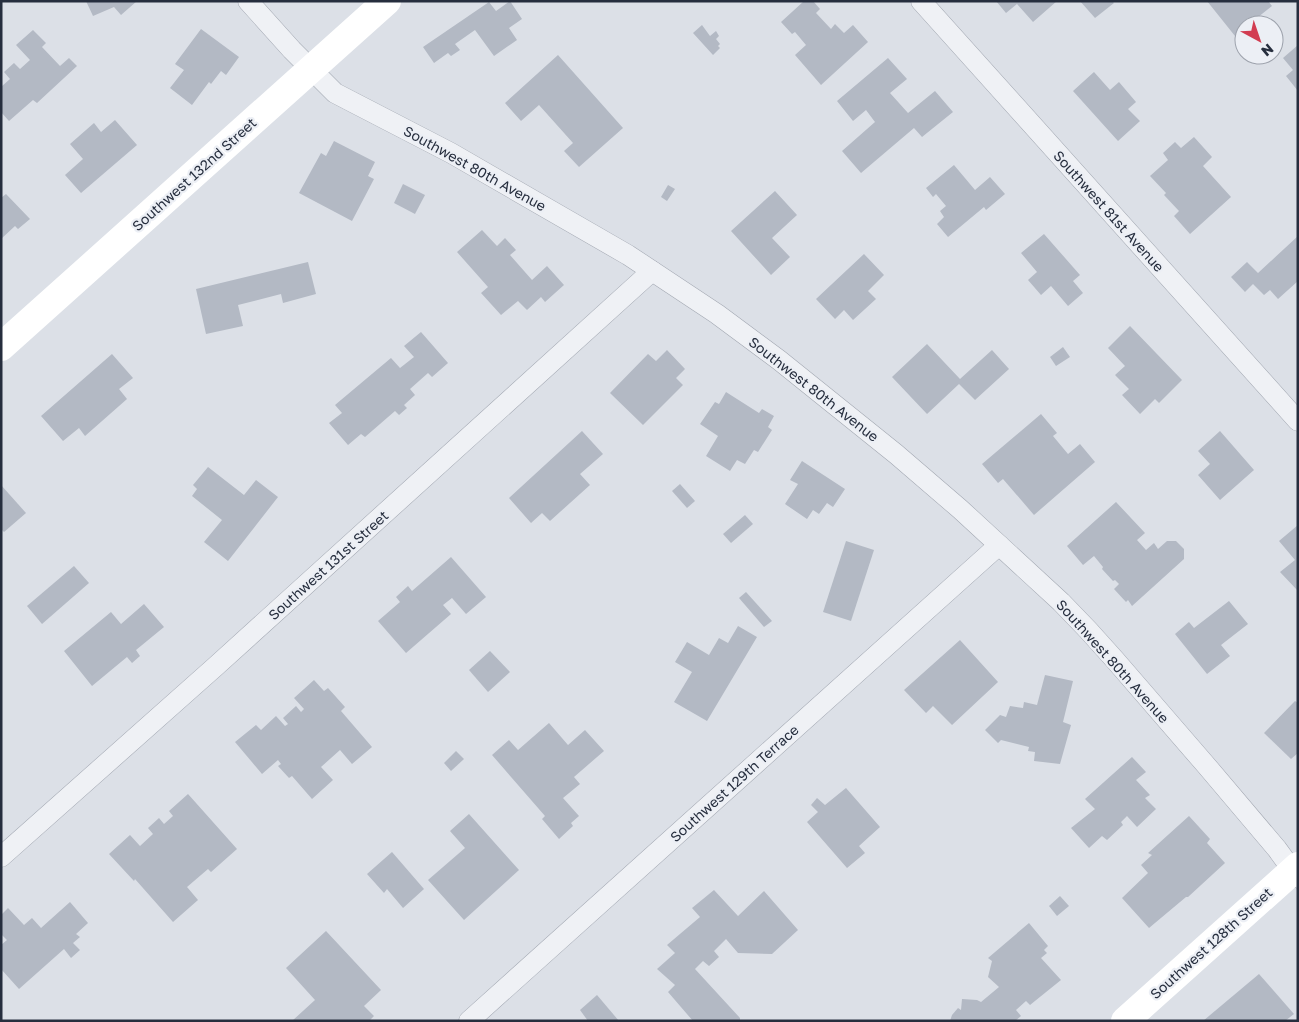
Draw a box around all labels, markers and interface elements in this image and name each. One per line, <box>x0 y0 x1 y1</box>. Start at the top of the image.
north arrow <box>1234 15 1284 65</box>
text: N <box>1258 40 1277 60</box>
street label: Southwest 132nd Street <box>128 114 260 234</box>
street label: Southwest 80th Avenue <box>401 122 549 214</box>
street label: Southwest 81st Avenue <box>1050 147 1168 275</box>
street label: Southwest 80th Avenue <box>746 333 882 445</box>
street label: Southwest 131st Street <box>265 507 391 623</box>
street label: Southwest 80th Avenue <box>1053 596 1173 726</box>
street label: Southwest 129th Terrace <box>666 721 802 845</box>
street label: Southwest 128th Street <box>1146 884 1276 1002</box>

